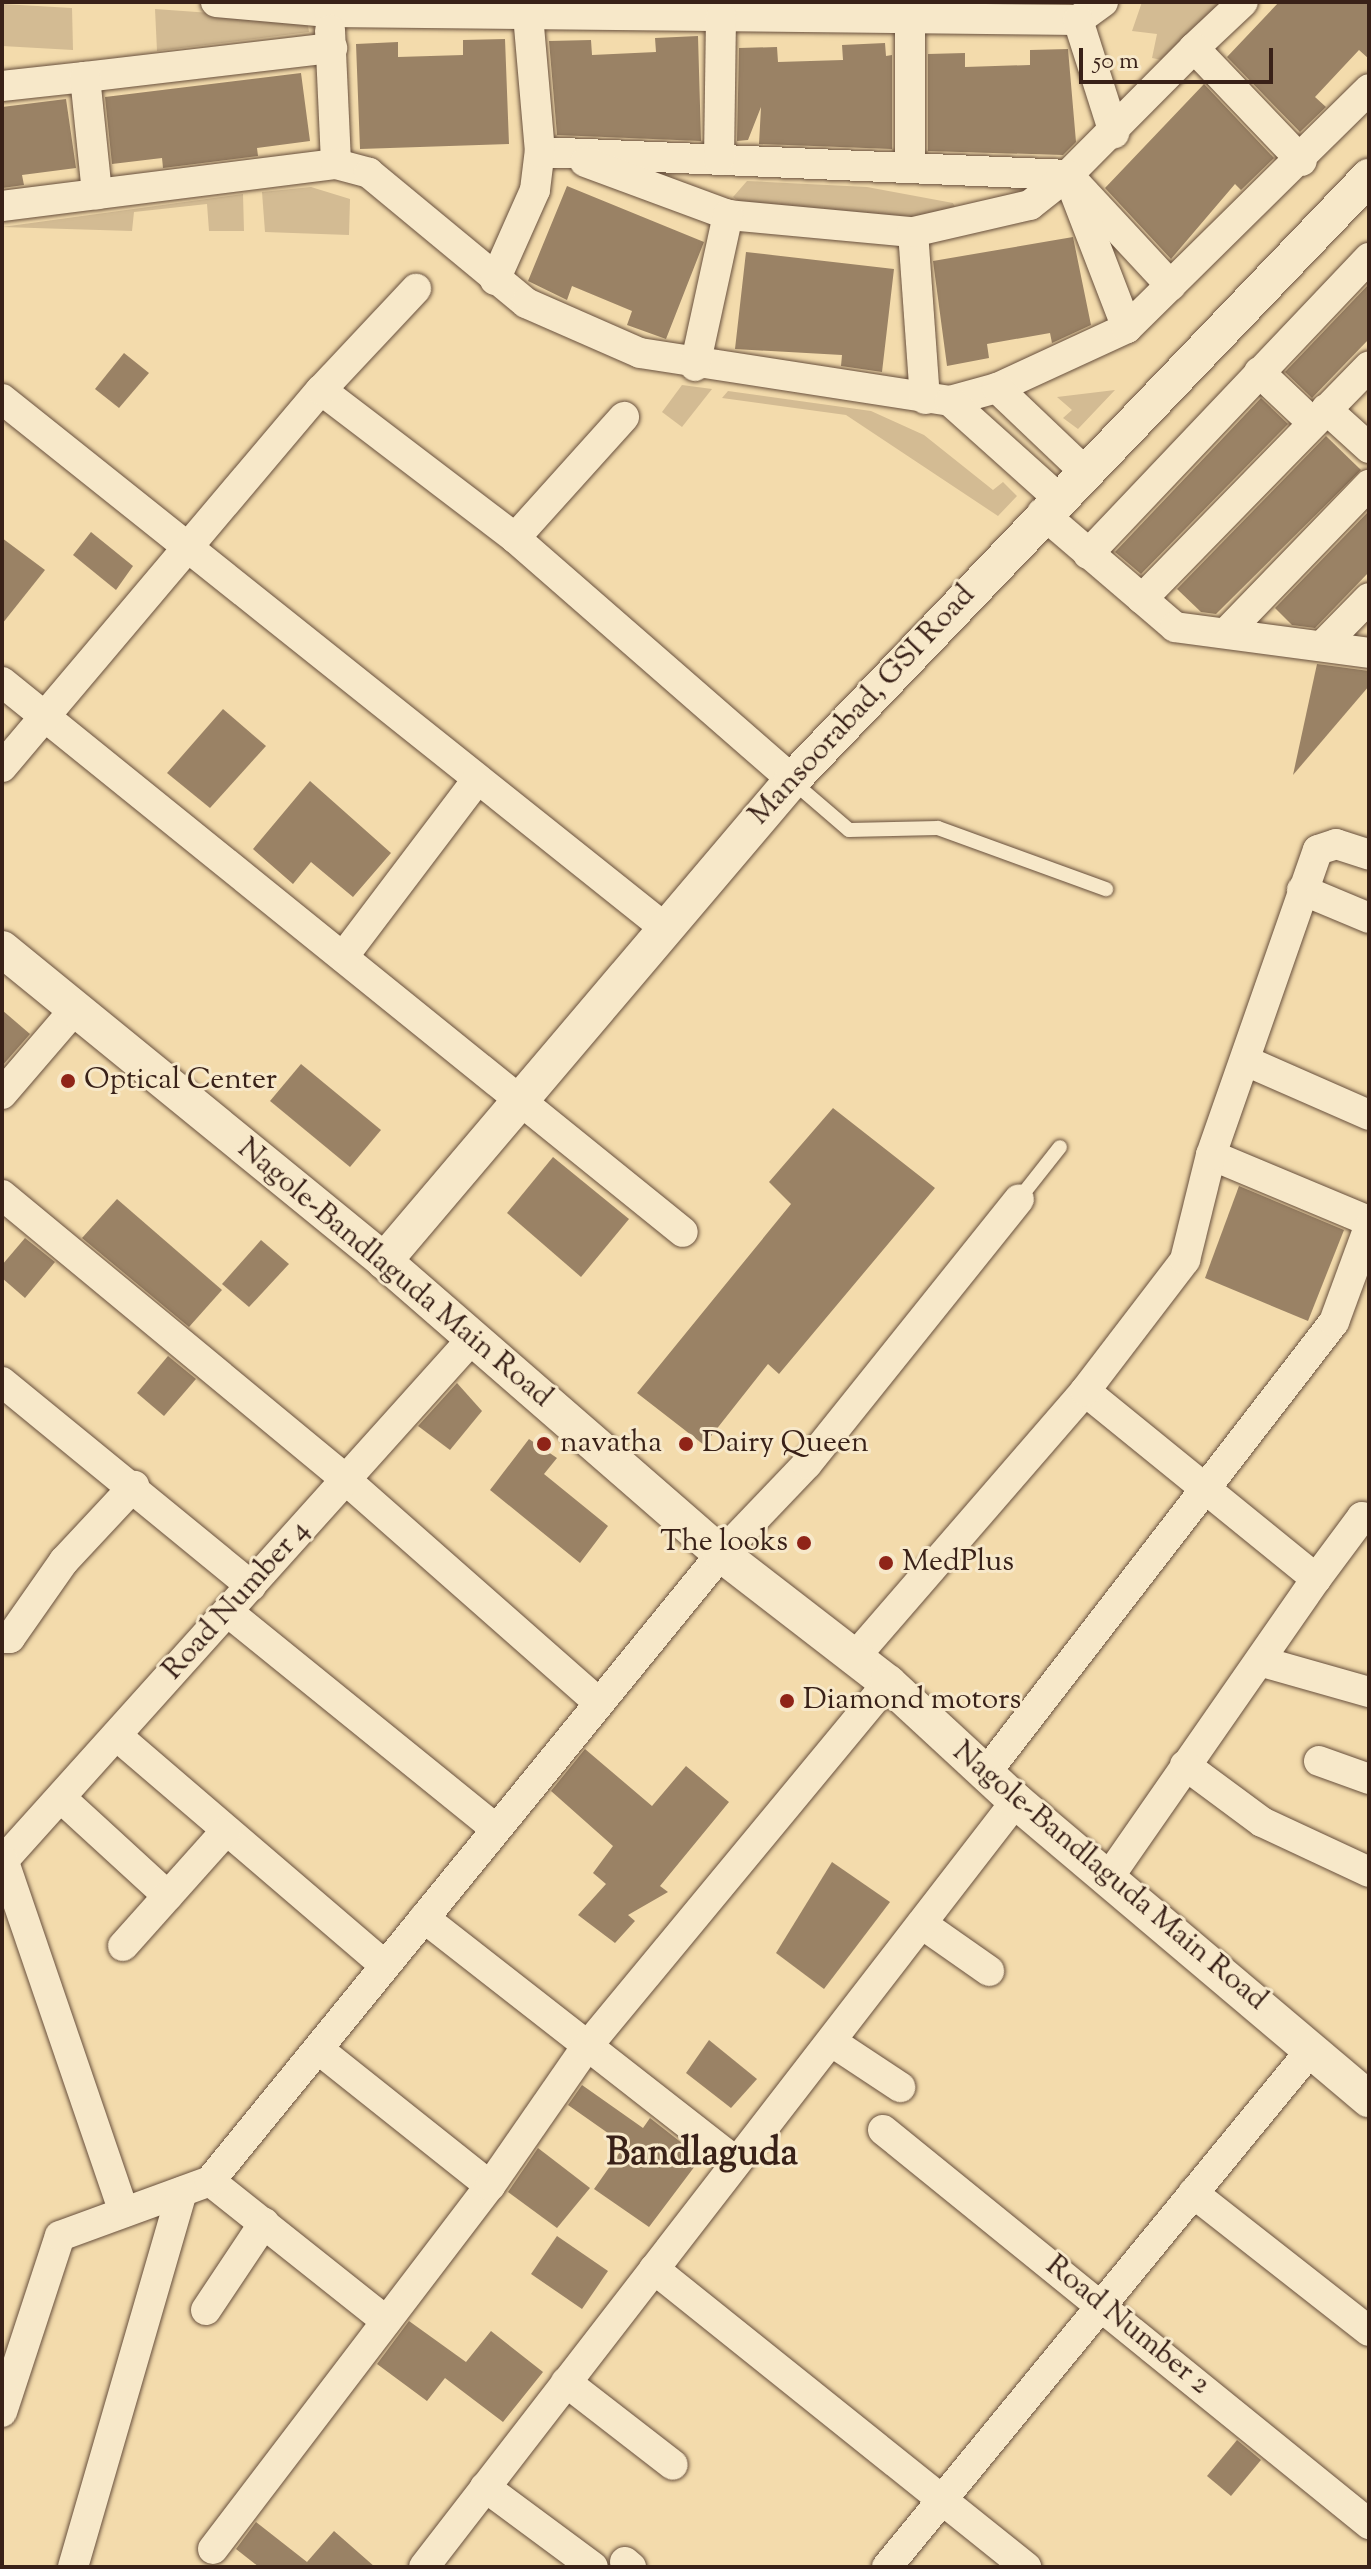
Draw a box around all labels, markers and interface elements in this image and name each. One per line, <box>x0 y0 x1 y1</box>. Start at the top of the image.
scale bar <box>1083 32 1277 82</box>
text: 50 m <box>1093 45 1139 79</box>
street label: Mansoorabad, GSI Road <box>742 578 984 834</box>
place label: Optical Center <box>84 1063 277 1099</box>
marker: Optical Center <box>59 1072 77 1090</box>
street label: Nagole-Bandlaguda Main Road <box>229 1132 559 1416</box>
place label: navatha <box>560 1426 662 1462</box>
place label: Dairy Queen <box>702 1426 869 1462</box>
marker: navatha <box>535 1435 553 1453</box>
marker: Dairy Queen <box>677 1435 695 1453</box>
street label: Road Number 4 <box>156 1514 318 1688</box>
place label: The looks <box>660 1525 788 1561</box>
marker: The looks <box>795 1534 813 1552</box>
place label: MedPlus <box>902 1545 1014 1581</box>
marker: MedPlus <box>877 1554 895 1572</box>
place label: Diamond motors <box>803 1683 1021 1719</box>
marker: Diamond motors <box>778 1692 796 1710</box>
street label: Nagole-Bandlaguda Main Road <box>944 1735 1274 2019</box>
district label: Bandlaguda <box>606 2133 798 2179</box>
street label: Road Number 2 <box>1037 2249 1217 2403</box>

